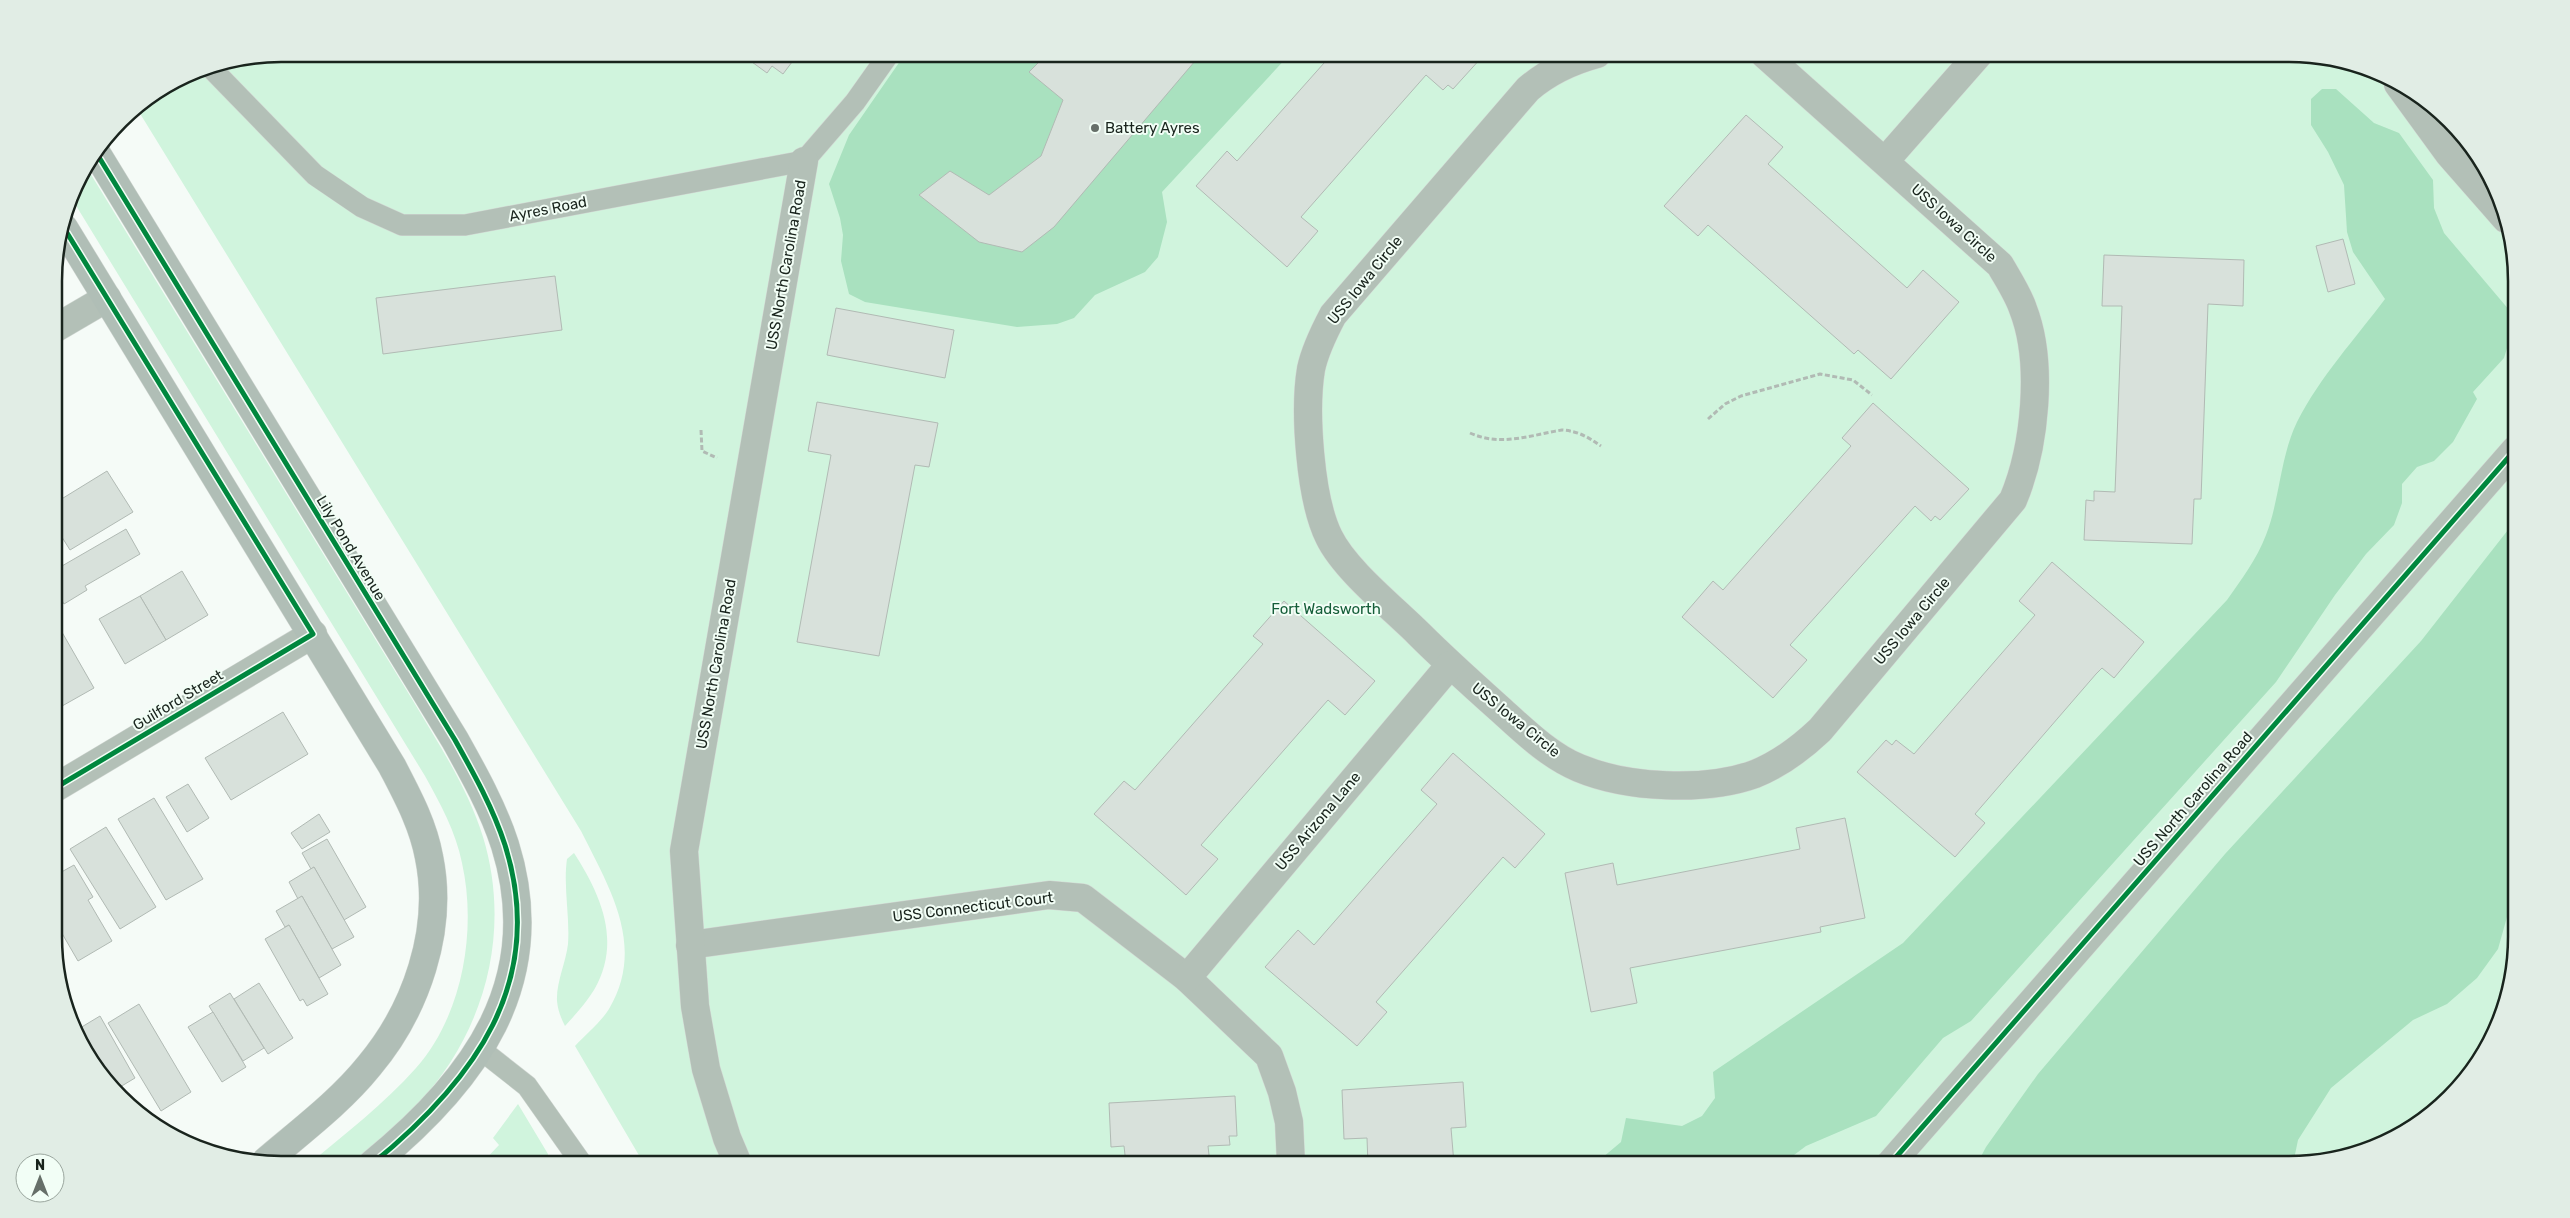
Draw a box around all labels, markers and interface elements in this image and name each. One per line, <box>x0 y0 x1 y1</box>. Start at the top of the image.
place label: Battery Ayres <box>1105 119 1200 137</box>
marker: Battery Ayres <box>1089 122 1101 134</box>
street label: USS North Carolina Road <box>762 178 810 352</box>
street label: USS Iowa Circle <box>1908 180 2000 266</box>
street label: Ayres Road <box>508 193 588 225</box>
street label: USS Iowa Circle <box>1324 232 1406 328</box>
street label: Lily Pond Avenue <box>313 492 389 604</box>
street label: USS Iowa Circle <box>1870 574 1954 668</box>
street label: USS North Carolina Road <box>692 577 740 751</box>
park label: Fort Wadsworth <box>1271 600 1381 618</box>
street label: Guilford Street <box>130 666 227 734</box>
street label: USS Iowa Circle <box>1468 679 1564 761</box>
street label: USS North Carolina Road <box>2130 728 2256 870</box>
street label: USS Arizona Lane <box>1271 768 1365 874</box>
street label: USS Connecticut Court <box>892 888 1055 926</box>
north arrow <box>15 1153 65 1203</box>
text: N <box>35 1157 45 1174</box>

